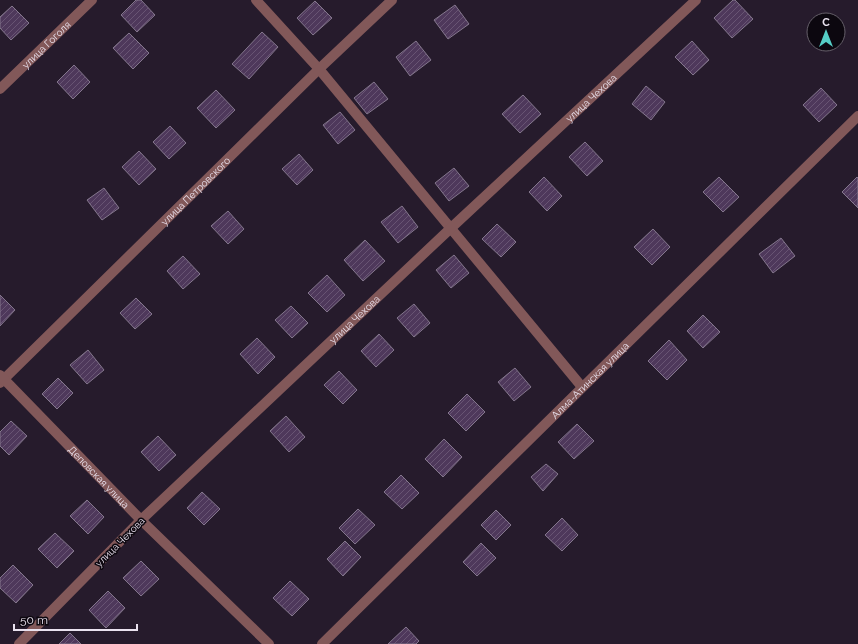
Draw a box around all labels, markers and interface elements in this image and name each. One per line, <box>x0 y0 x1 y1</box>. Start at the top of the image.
north arrow <box>806 12 846 52</box>
text: С <box>822 16 830 29</box>
street label: улица Гоголя <box>20 19 72 70</box>
street label: улица Чехова <box>563 72 618 124</box>
street label: улица Петровского <box>158 154 232 227</box>
street label: улица Чехова <box>327 293 382 345</box>
street label: Алма-Атинская улица <box>549 340 631 421</box>
street label: Деповская улица <box>66 443 132 510</box>
street label: улица Чехова <box>93 515 147 569</box>
scale bar <box>14 606 137 632</box>
text: 50 m <box>20 613 48 627</box>

